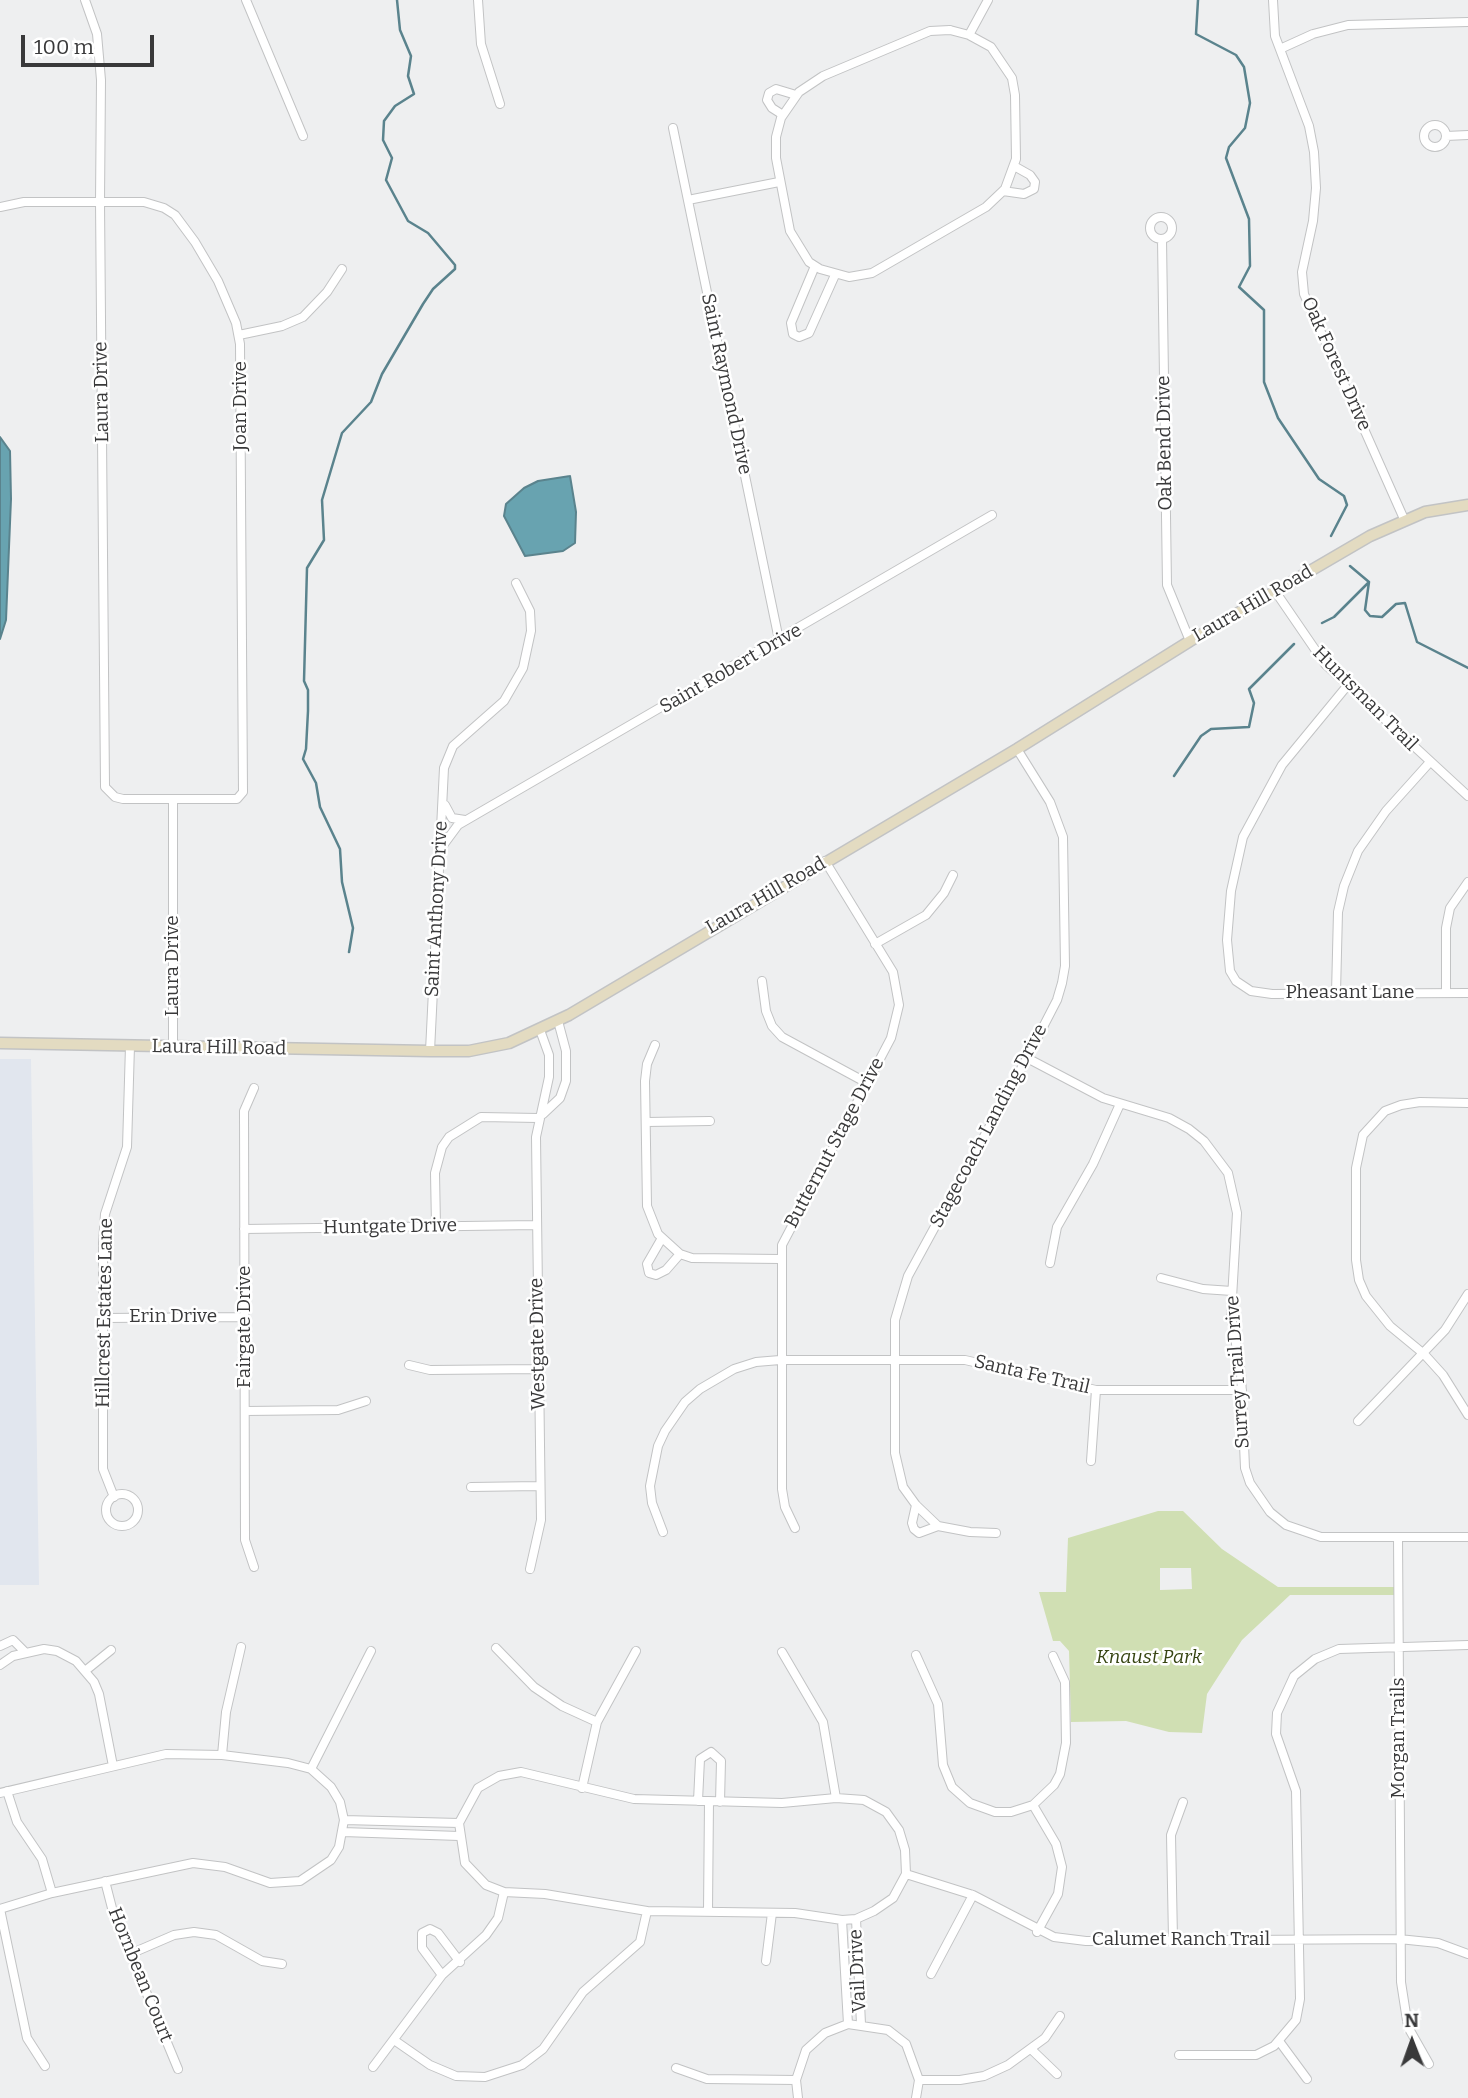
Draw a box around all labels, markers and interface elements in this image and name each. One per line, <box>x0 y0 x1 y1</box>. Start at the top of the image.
scale bar <box>24 21 158 65</box>
text: 100 m <box>34 34 94 60</box>
street label: Saint Raymond Drive <box>696 291 756 477</box>
street label: Oak Forest Drive <box>1296 293 1376 435</box>
street label: Laura Drive <box>90 341 114 443</box>
street label: Joan Drive <box>230 361 252 451</box>
street label: Oak Bend Drive <box>1152 375 1178 511</box>
street label: Laura Hill Road <box>1189 560 1317 648</box>
street label: Saint Robert Drive <box>656 619 806 719</box>
street label: Huntsman Trail <box>1308 642 1422 756</box>
street label: Saint Anthony Drive <box>421 820 453 998</box>
street label: Laura Hill Road <box>702 852 830 940</box>
street label: Laura Drive <box>162 915 184 1017</box>
street label: Pheasant Lane <box>1286 982 1414 1004</box>
street label: Stagecoach Landing Drive <box>926 1020 1052 1232</box>
street label: Laura Hill Road <box>152 1035 286 1061</box>
street label: Butternut Stage Drive <box>780 1054 890 1232</box>
street label: Huntgate Drive <box>323 1214 457 1240</box>
street label: Hillcrest Estates Lane <box>92 1218 118 1408</box>
street label: Fairgate Drive <box>234 1266 256 1388</box>
street label: Westgate Drive <box>525 1278 551 1410</box>
street label: Surrey Trail Drive <box>1221 1295 1255 1449</box>
street label: Erin Drive <box>129 1306 217 1328</box>
street label: Santa Fe Trail <box>972 1351 1092 1399</box>
park label: Knaust Park <box>1096 1647 1202 1669</box>
street label: Morgan Trails <box>1388 1677 1410 1799</box>
street label: Hornbean Court <box>103 1904 177 2046</box>
street label: Vail Drive <box>844 1929 872 2013</box>
street label: Calumet Ranch Trail <box>1092 1929 1270 1951</box>
north arrow <box>1377 2007 1447 2077</box>
text: N <box>1404 2009 1419 2032</box>

